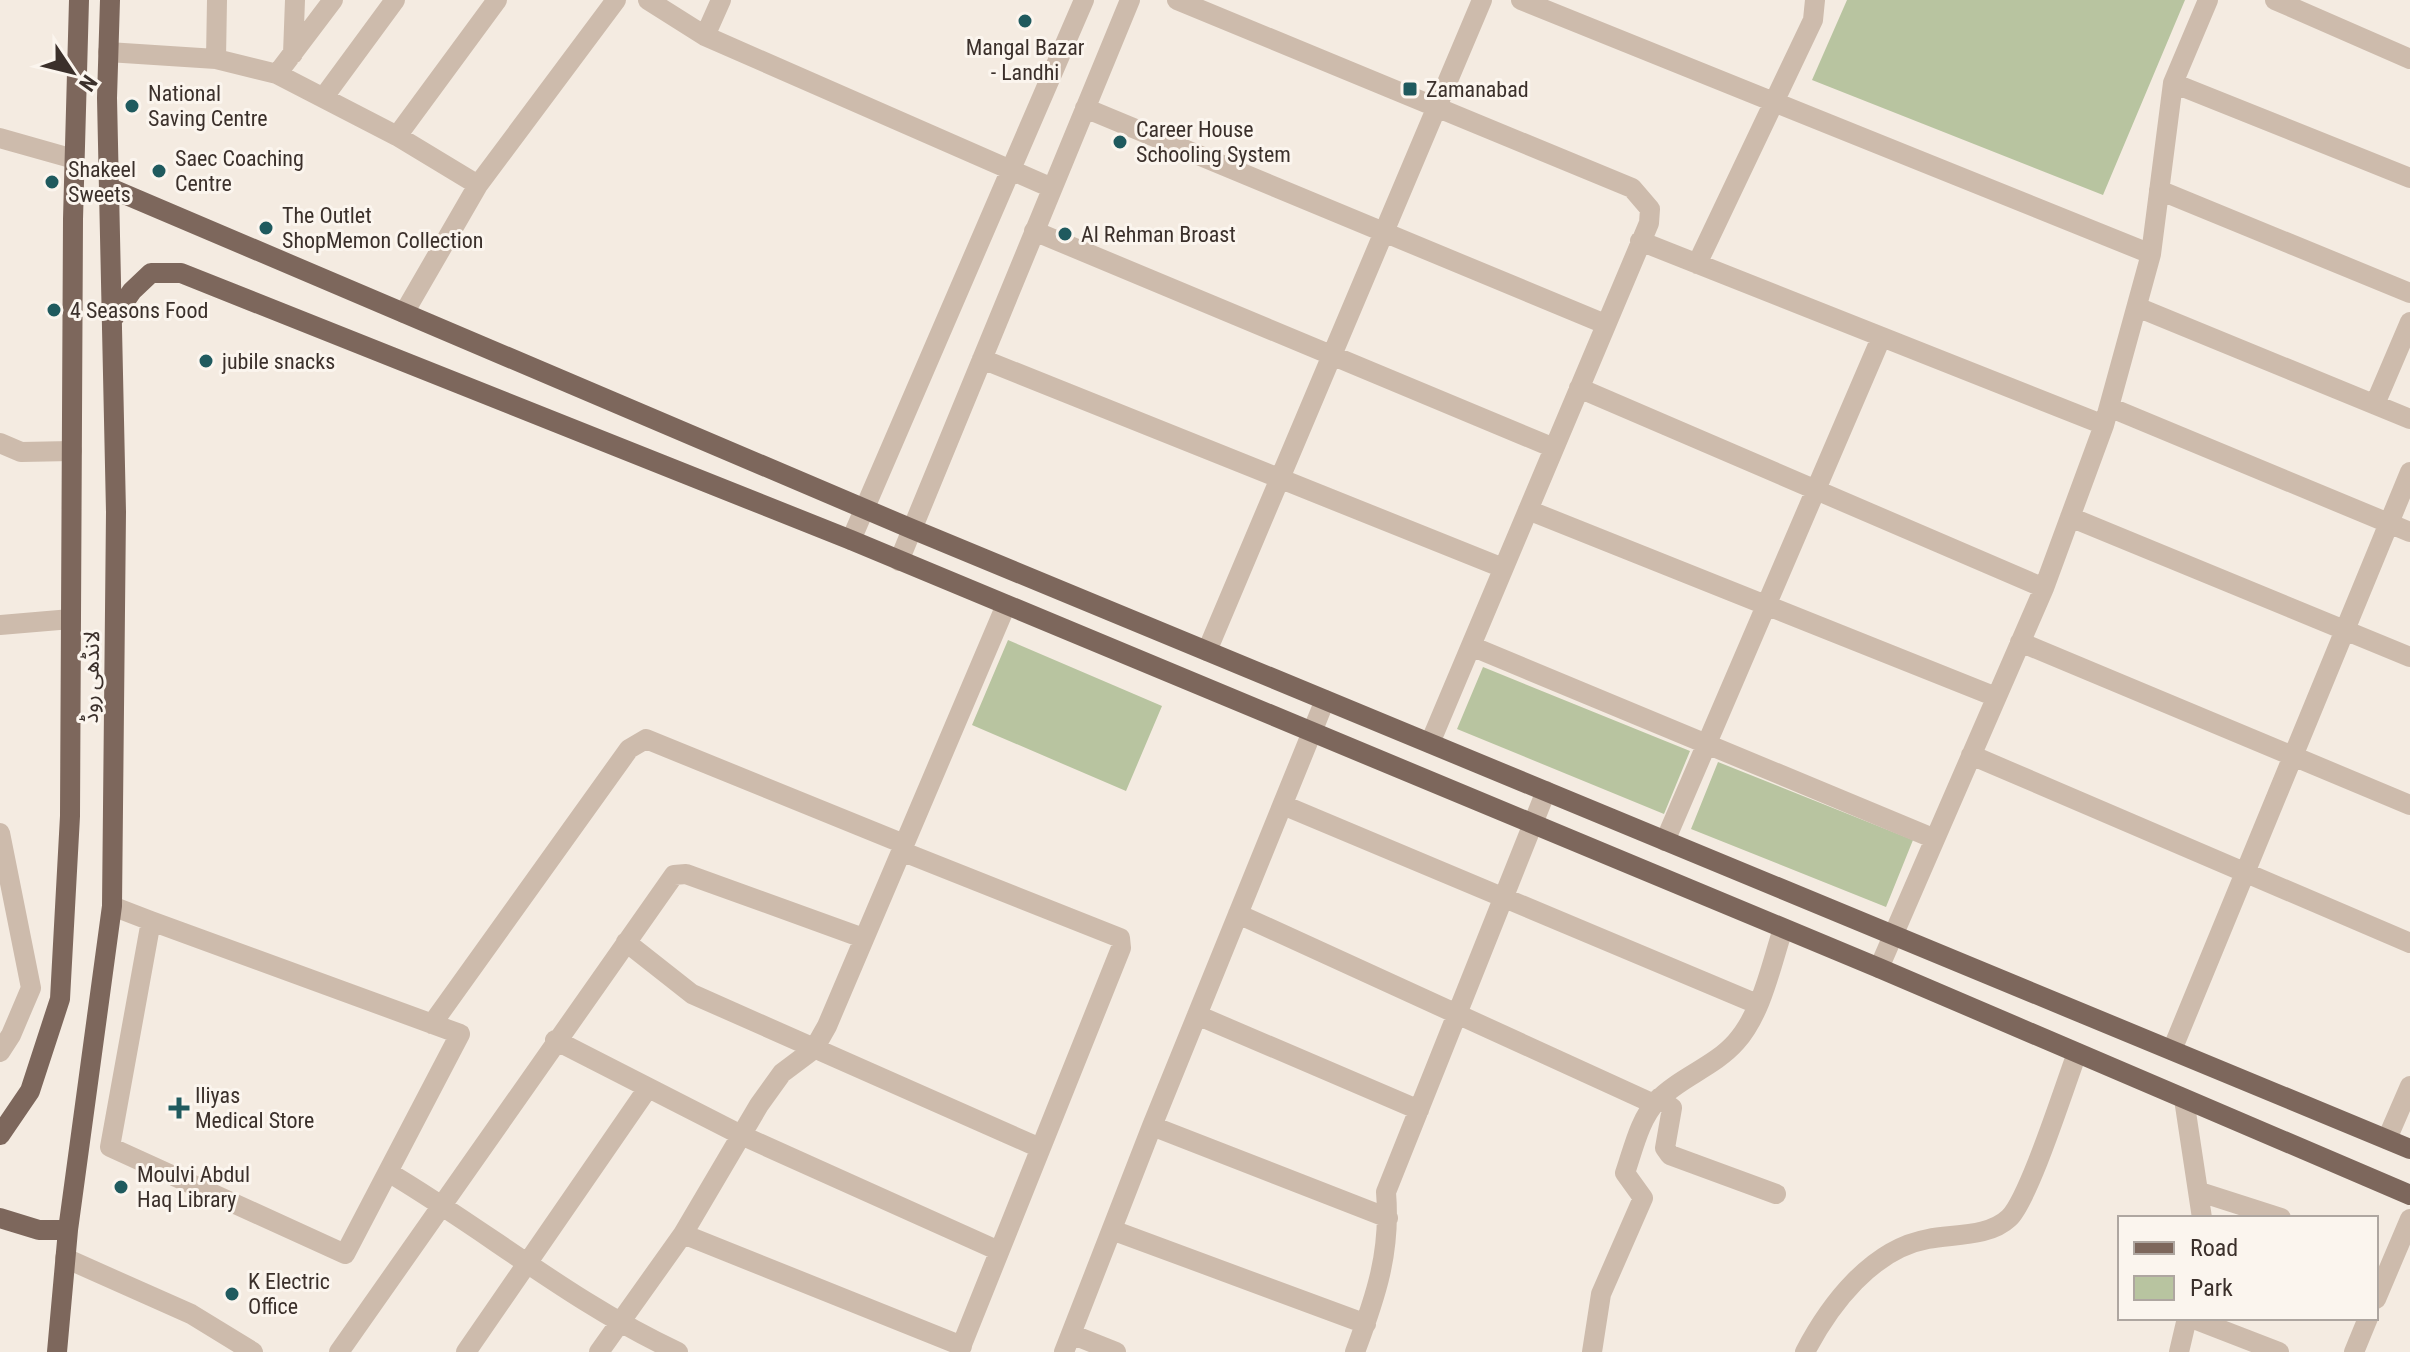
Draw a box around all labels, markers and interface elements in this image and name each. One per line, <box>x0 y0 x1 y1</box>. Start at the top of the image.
marker: Mangal Bazar - Landhi <box>1016 12 1034 30</box>
north arrow <box>32 32 112 112</box>
place label: Mangal Bazar - Landhi <box>966 35 1085 85</box>
text: N <box>74 70 102 96</box>
place label: Zamanabad <box>1426 77 1529 102</box>
marker: Zamanabad <box>1401 80 1419 98</box>
place label: National Saving Centre <box>148 81 268 131</box>
marker: National Saving Centre <box>123 97 141 115</box>
place label: Career House Schooling System <box>1136 117 1291 167</box>
marker: Career House Schooling System <box>1111 133 1129 151</box>
place label: Saec Coaching Centre <box>175 146 304 196</box>
place label: Shakeel Sweets <box>68 157 136 207</box>
marker: Saec Coaching Centre <box>150 162 168 180</box>
marker: Shakeel Sweets <box>43 173 61 191</box>
place label: The Outlet ShopMemon Collection <box>282 203 484 253</box>
marker: The Outlet ShopMemon Collection <box>257 219 275 237</box>
place label: Al Rehman Broast <box>1081 222 1236 247</box>
marker: Al Rehman Broast <box>1056 225 1074 243</box>
place label: 4 Seasons Food <box>70 298 208 323</box>
marker: 4 Seasons Food <box>45 301 63 319</box>
place label: jubile snacks <box>221 349 335 374</box>
marker: jubile snacks <box>197 352 215 370</box>
street label: لانڈھی روڈ <box>78 630 105 724</box>
place label: Iliyas Medical Store <box>195 1083 314 1133</box>
marker: Iliyas Medical Store <box>170 1099 188 1117</box>
place label: Moulvi Abdul Haq Library <box>137 1162 250 1212</box>
marker: Moulvi Abdul Haq Library <box>112 1178 130 1196</box>
legend <box>2118 1216 2378 1320</box>
text: Road <box>2190 1234 2238 1262</box>
place label: K Electric Office <box>248 1269 330 1319</box>
text: Park <box>2190 1274 2233 1302</box>
marker: K Electric Office <box>223 1285 241 1303</box>

